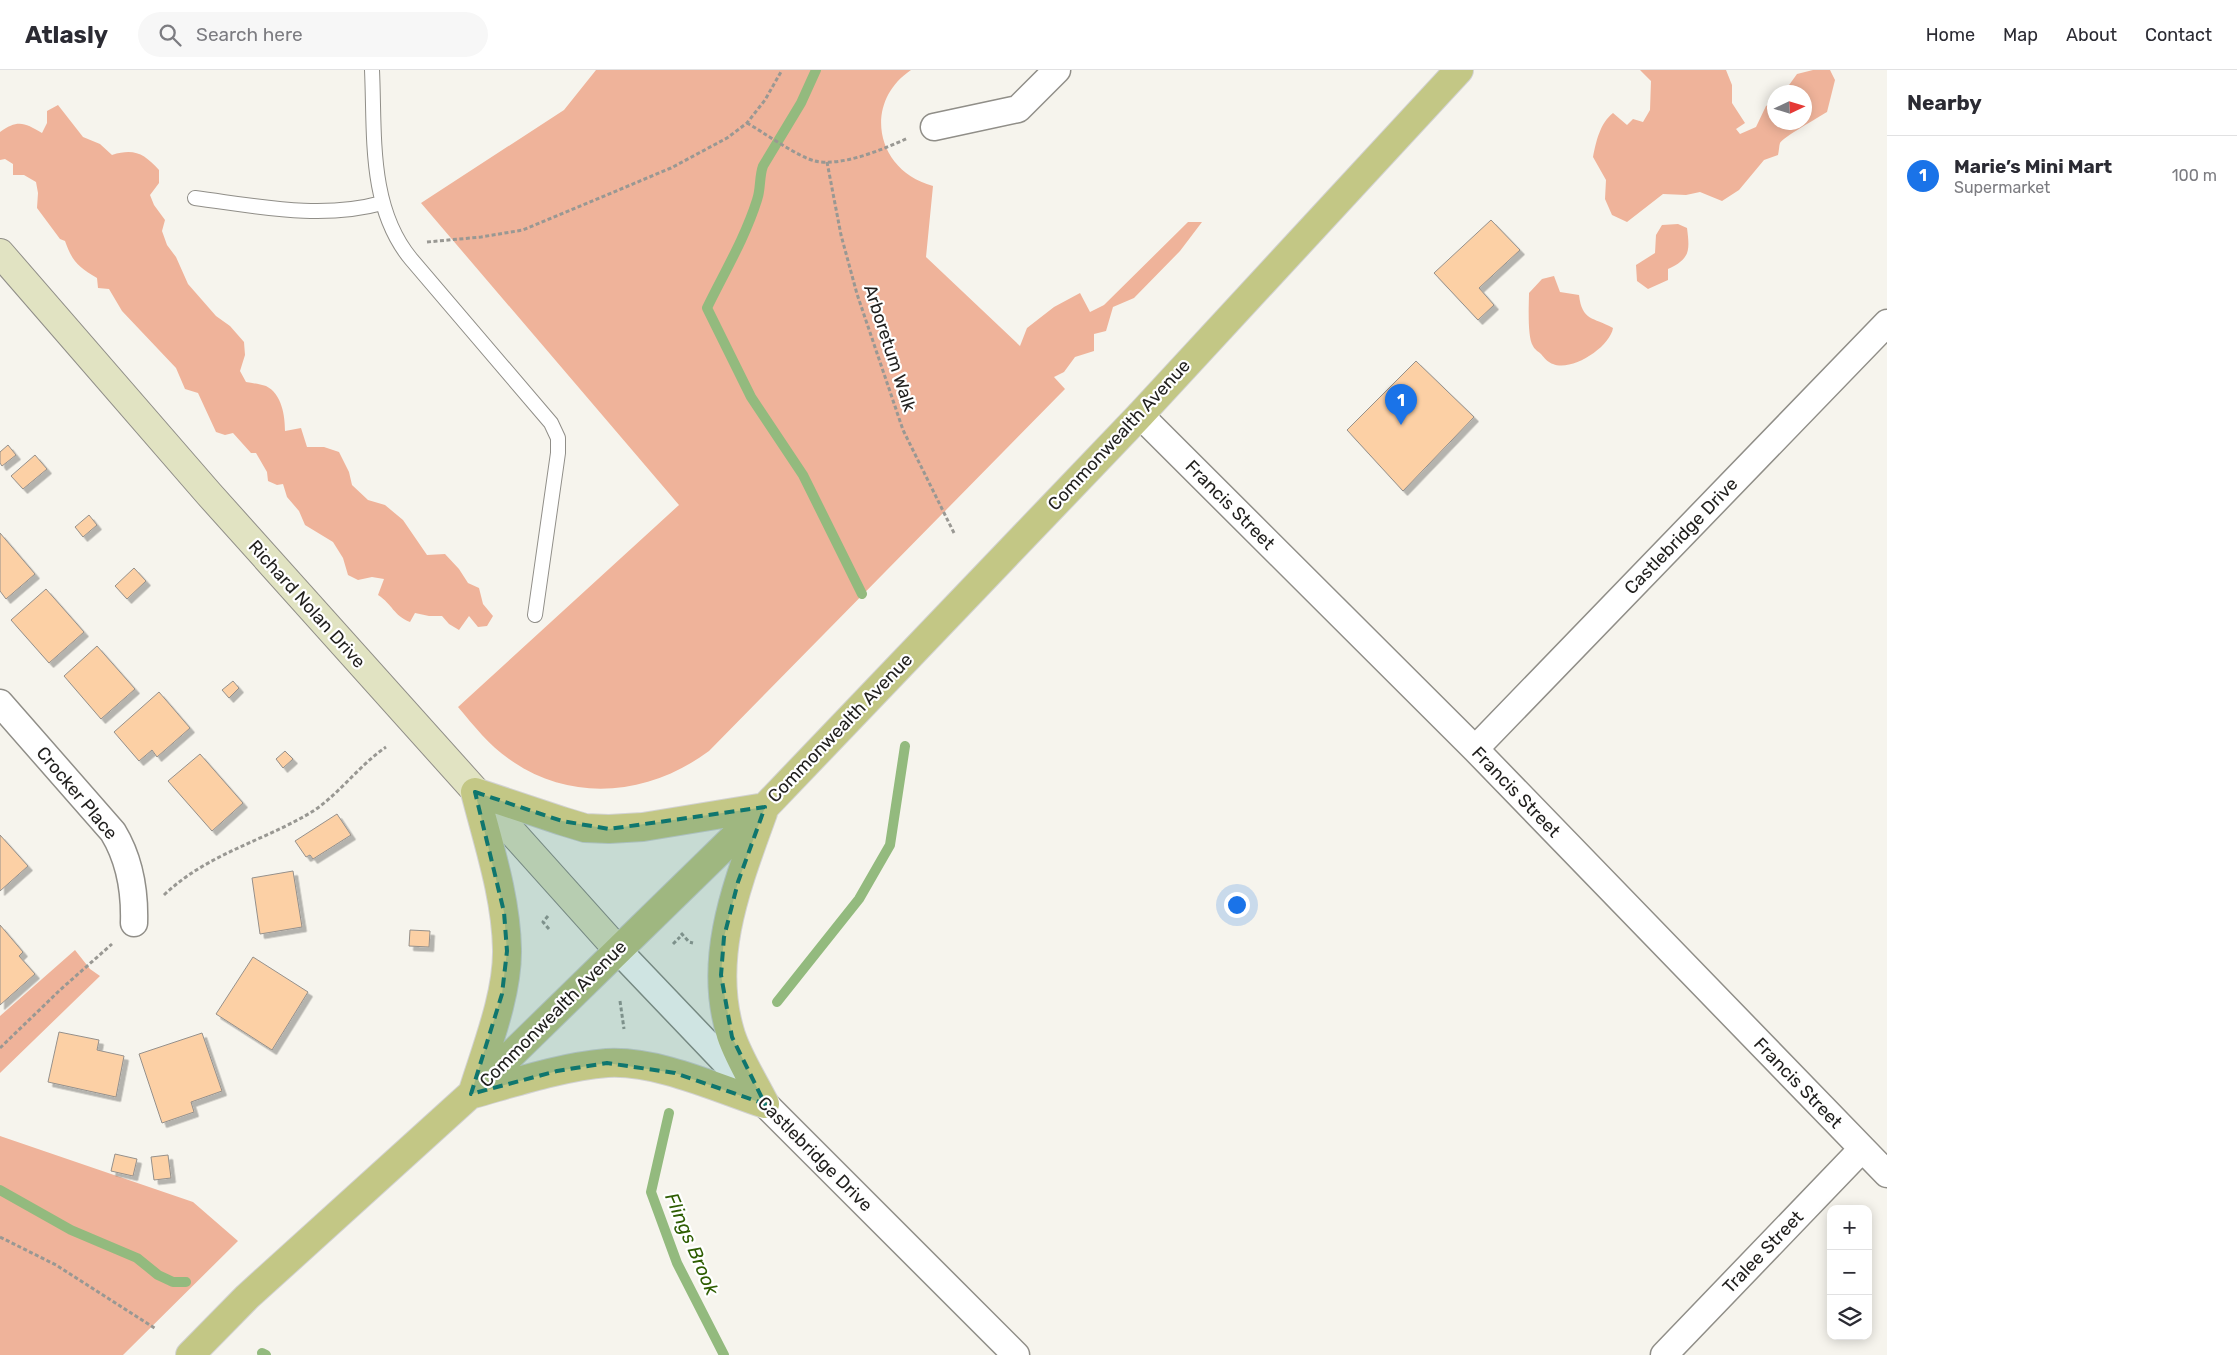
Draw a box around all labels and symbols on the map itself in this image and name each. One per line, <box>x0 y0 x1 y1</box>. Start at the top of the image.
north arrow <box>1767 85 1812 130</box>
street label: Arboretum Walk <box>859 282 921 415</box>
street label: Commonwealth Avenue <box>1043 355 1195 515</box>
pin: 1 <box>1385 384 1417 425</box>
street label: Francis Street <box>1181 456 1279 554</box>
street label: Castlebridge Drive <box>1620 473 1742 599</box>
street label: Richard Nolan Drive <box>244 535 370 673</box>
street label: Commonwealth Avenue <box>763 649 917 807</box>
street label: Crocker Place <box>32 742 122 844</box>
street label: Francis Street <box>1467 742 1565 842</box>
your location <box>1224 892 1250 918</box>
street label: Commonwealth Avenue <box>475 936 631 1092</box>
street label: Francis Street <box>1749 1033 1847 1133</box>
street label: Castlebridge Drive <box>753 1092 877 1216</box>
water label: Flings Brook <box>660 1189 724 1299</box>
street label: Tralee Street <box>1718 1206 1808 1298</box>

